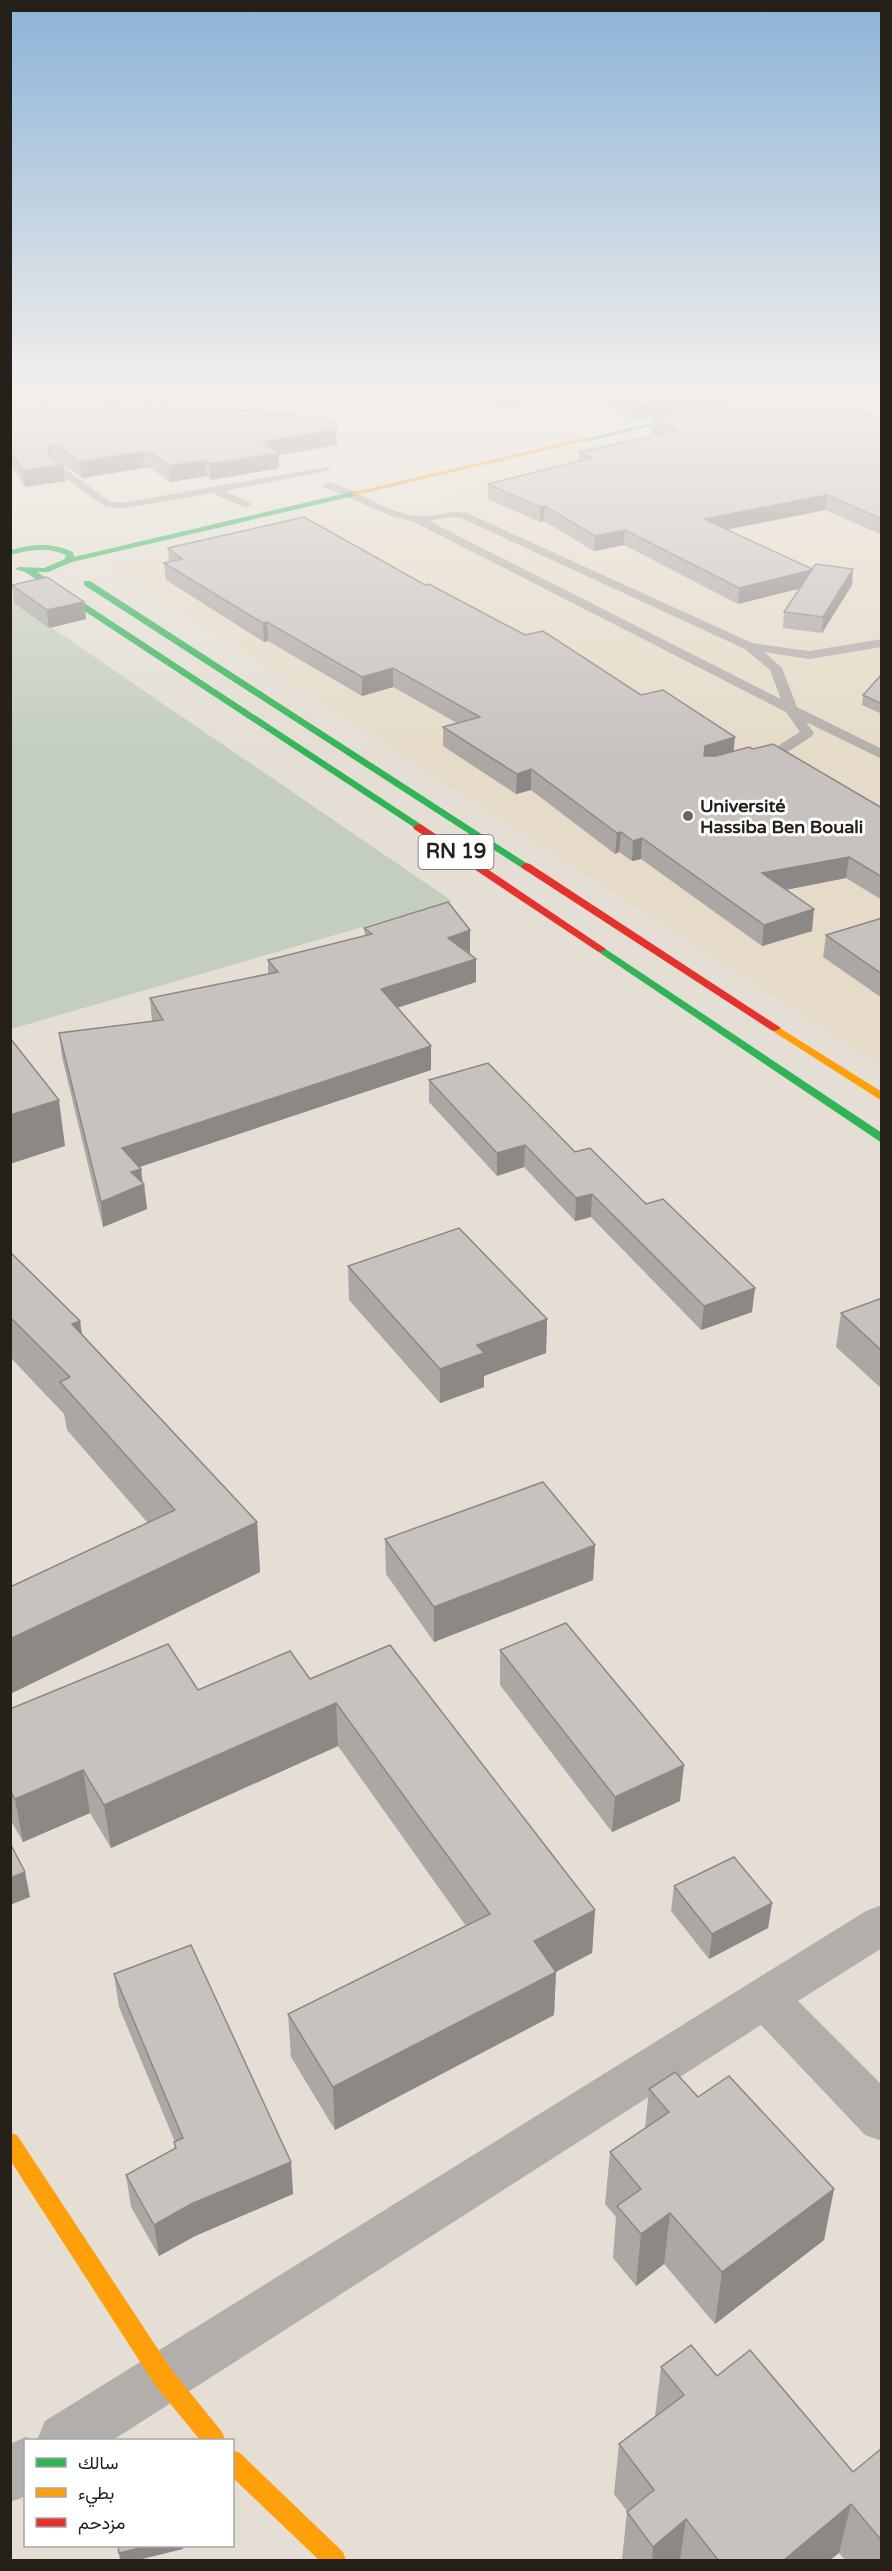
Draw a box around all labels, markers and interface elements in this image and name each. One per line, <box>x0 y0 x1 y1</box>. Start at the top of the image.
place label: Université Hassiba Ben Bouali <box>700 795 863 838</box>
marker: Université Hassiba Ben Bouali <box>681 809 695 823</box>
road number: RN 19 <box>418 835 494 869</box>
legend <box>24 2439 234 2547</box>
text: سالك <box>78 2452 118 2474</box>
text: بطيء <box>78 2482 114 2508</box>
text: مزدحم <box>78 2512 125 2535</box>

